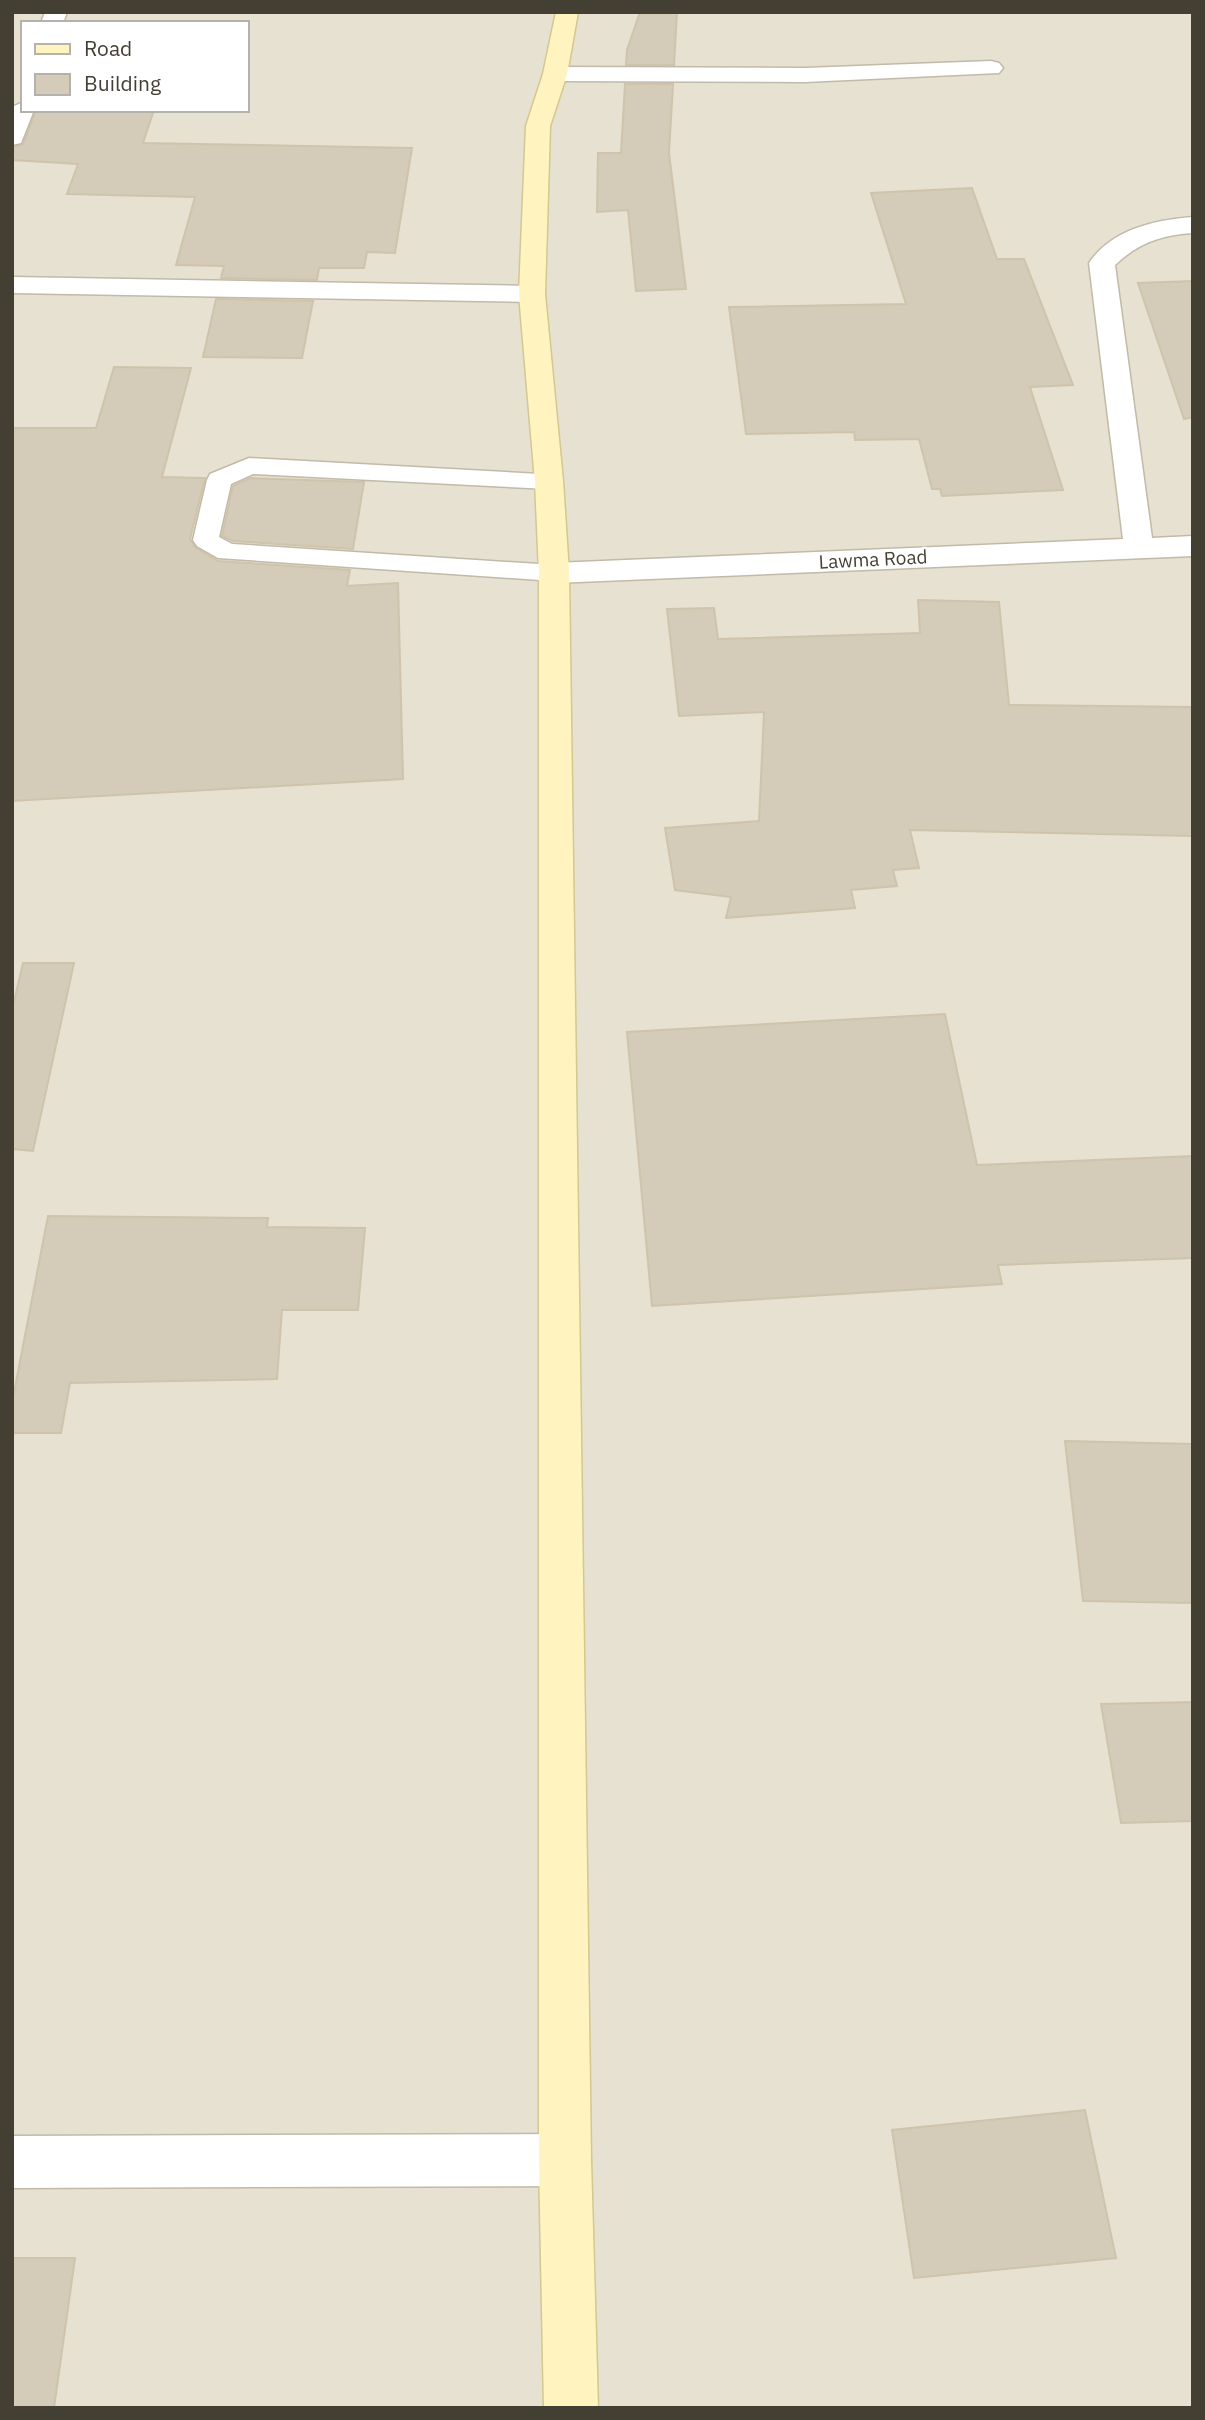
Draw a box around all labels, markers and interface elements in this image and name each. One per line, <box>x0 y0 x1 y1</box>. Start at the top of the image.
legend <box>21 21 248 112</box>
text: Road <box>84 34 132 62</box>
text: Building <box>84 69 161 97</box>
street label: Lawma Road <box>818 544 928 574</box>

